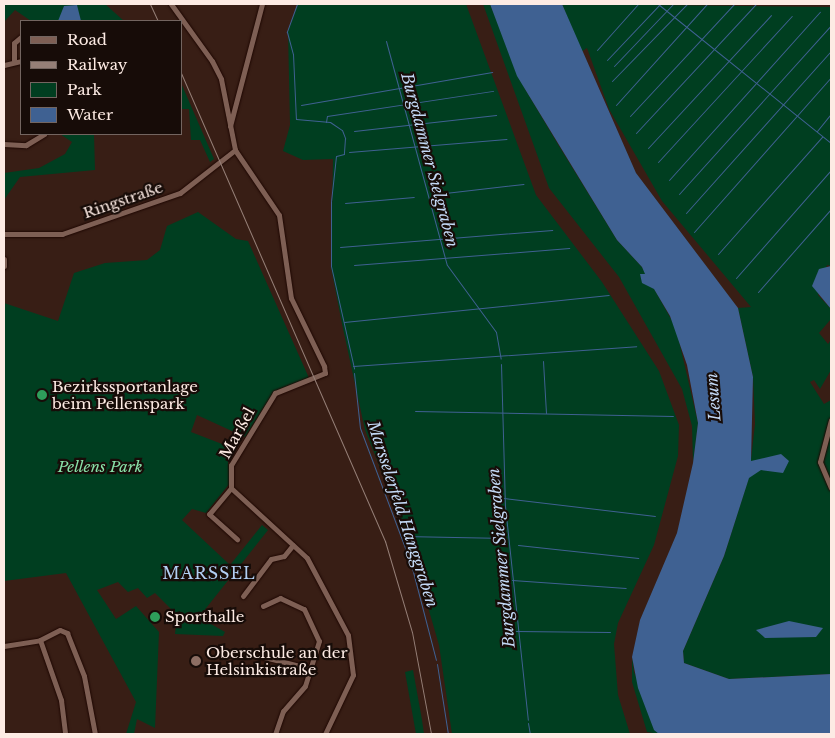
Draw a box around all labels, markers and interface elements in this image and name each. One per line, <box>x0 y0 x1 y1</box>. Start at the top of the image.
legend <box>20 20 182 135</box>
text: Road <box>67 30 107 49</box>
text: Railway <box>67 55 127 74</box>
water label: Burgdammer Sielgraben <box>397 70 463 250</box>
text: Park <box>67 80 102 99</box>
text: Water <box>67 105 113 124</box>
street label: Ringstraße <box>81 178 165 222</box>
water label: Lesum <box>702 372 724 422</box>
place label: Bezirkssportanlage beim Pellenspark <box>52 377 198 412</box>
marker: Bezirkssportanlage beim Pellenspark <box>36 389 48 401</box>
street label: Marßel <box>216 404 258 462</box>
water label: Marsselerfeld Hanggraben <box>364 418 442 610</box>
park label: Pellens Park <box>58 458 142 476</box>
water label: Burgdammer Sielgraben <box>484 467 518 649</box>
district label: MARSSEL <box>161 563 257 583</box>
place label: Sporthalle <box>165 608 244 626</box>
marker: Sporthalle <box>149 611 161 623</box>
place label: Oberschule an der Helsinkistraße <box>206 643 348 678</box>
marker: Oberschule an der Helsinkistraße <box>190 655 202 667</box>

